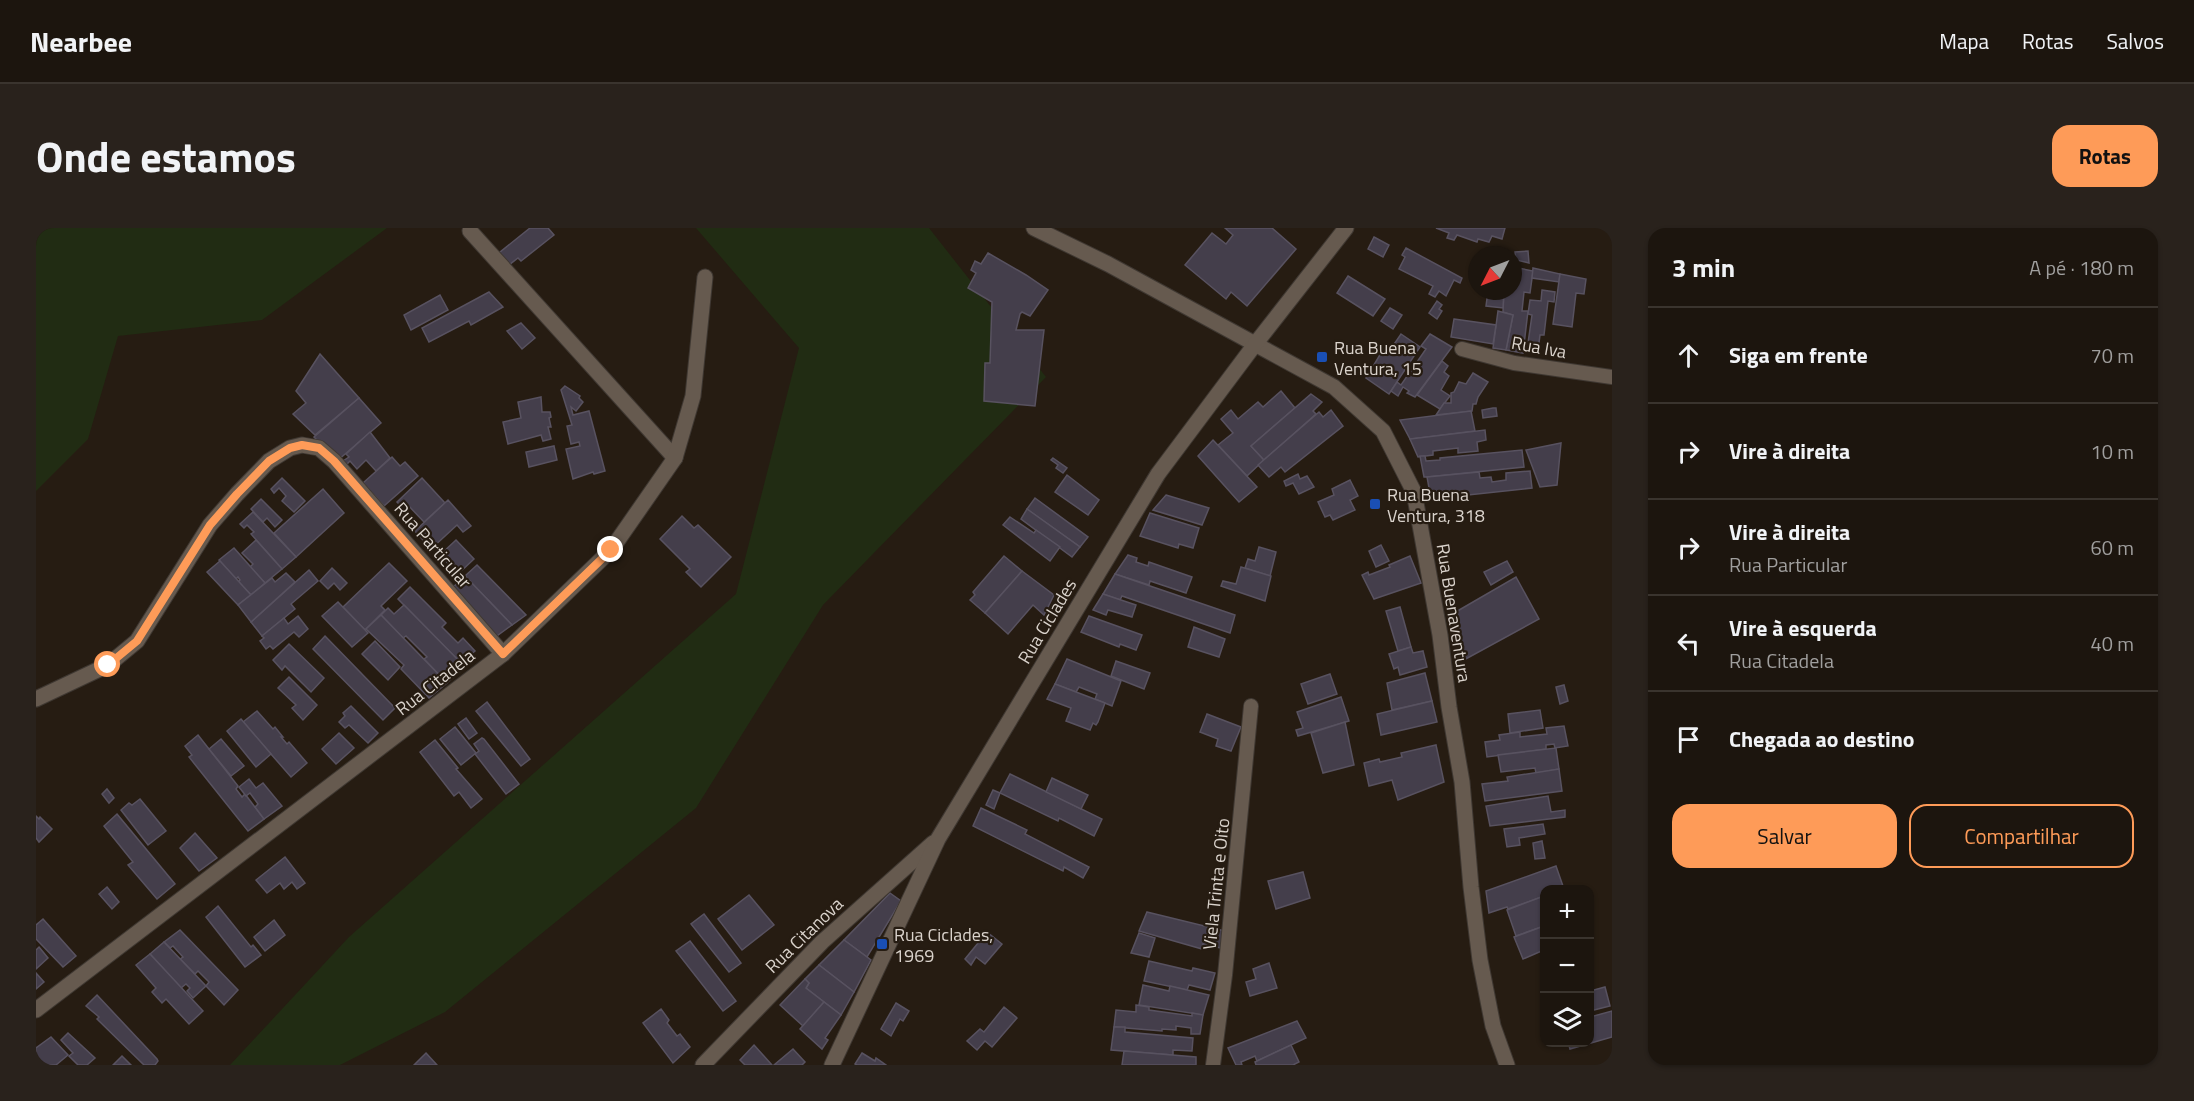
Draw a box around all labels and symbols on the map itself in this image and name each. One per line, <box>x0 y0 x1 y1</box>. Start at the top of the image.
north arrow <box>1468 246 1522 300</box>
street label: Rua Iva <box>1509 329 1569 365</box>
place label: Rua Buena Ventura, 15 <box>1334 334 1422 382</box>
marker: Rua Buena Ventura, 15 <box>1315 350 1329 364</box>
place label: Rua Buena Ventura, 318 <box>1387 481 1485 529</box>
street label: Rua Particular <box>388 496 478 594</box>
marker: Rua Buena Ventura, 318 <box>1368 497 1382 511</box>
route end <box>597 536 623 562</box>
street label: Rua Buenaventura <box>1430 542 1478 684</box>
street label: Rua Ciclades <box>1011 573 1083 669</box>
street label: Rua Citadela <box>389 642 481 722</box>
route start <box>94 651 120 677</box>
street label: Viela Trinta e Oito <box>1196 817 1236 951</box>
street label: Rua Citanova <box>759 891 849 979</box>
place label: Rua Ciclades, 1969 <box>894 921 993 969</box>
marker: Rua Ciclades, 1969 <box>875 937 889 951</box>

